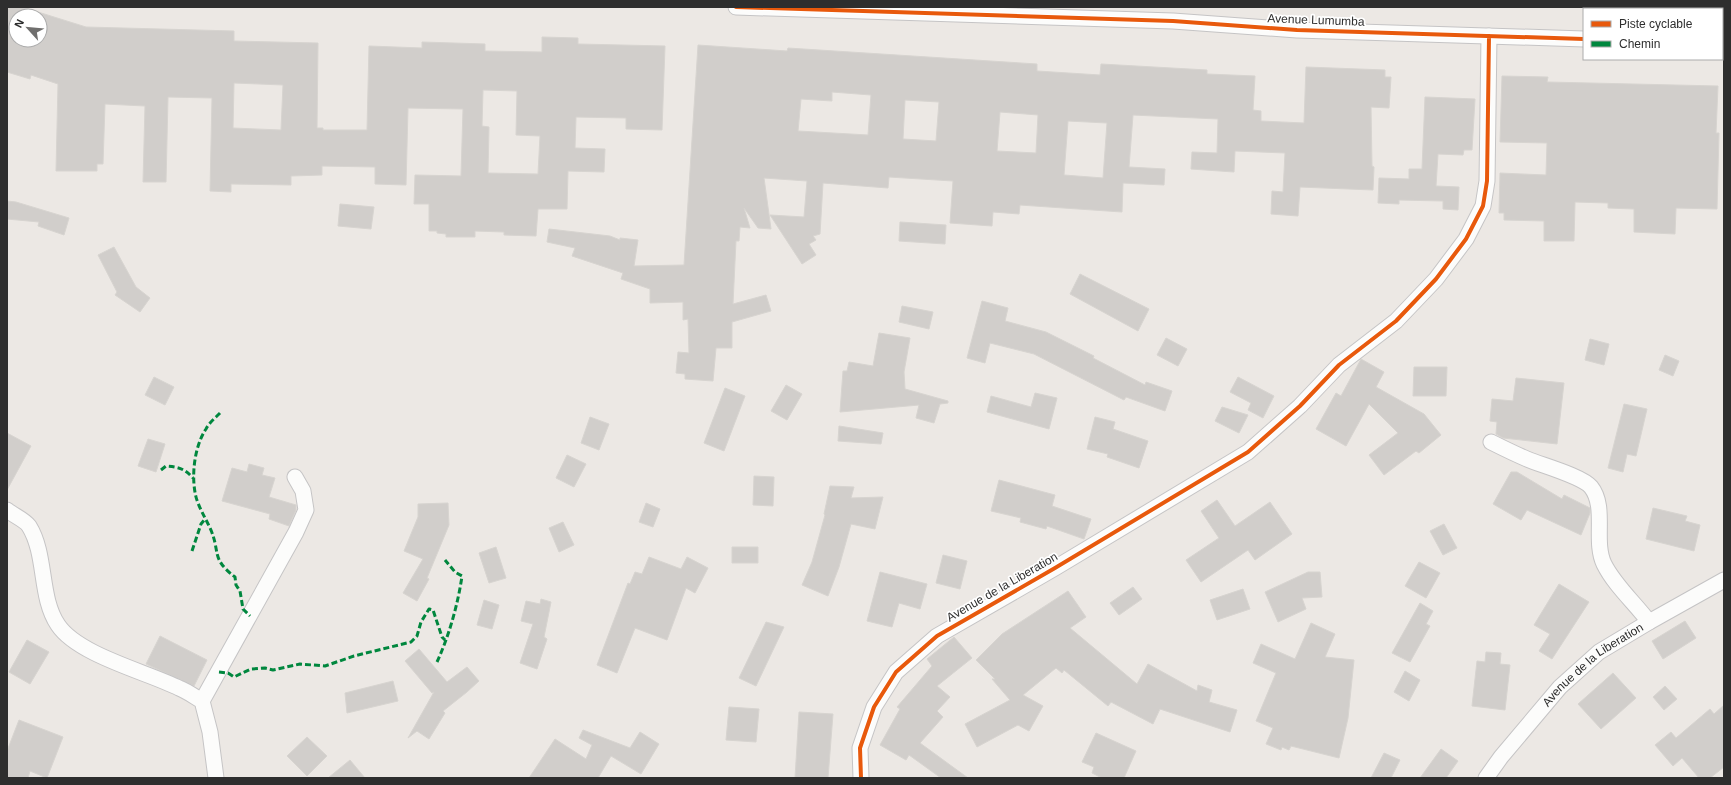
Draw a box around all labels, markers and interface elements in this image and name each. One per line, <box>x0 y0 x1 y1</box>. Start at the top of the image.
north arrow <box>8 8 48 48</box>
legend <box>1583 8 1723 60</box>
street label: Avenue Lumumba <box>1267 11 1365 29</box>
text: N <box>12 17 26 30</box>
text: Piste cyclable <box>1619 17 1693 31</box>
text: Chemin <box>1619 37 1660 51</box>
street label: Avenue de la Liberation <box>944 549 1060 625</box>
street label: Avenue de la Liberation <box>1540 620 1646 709</box>

